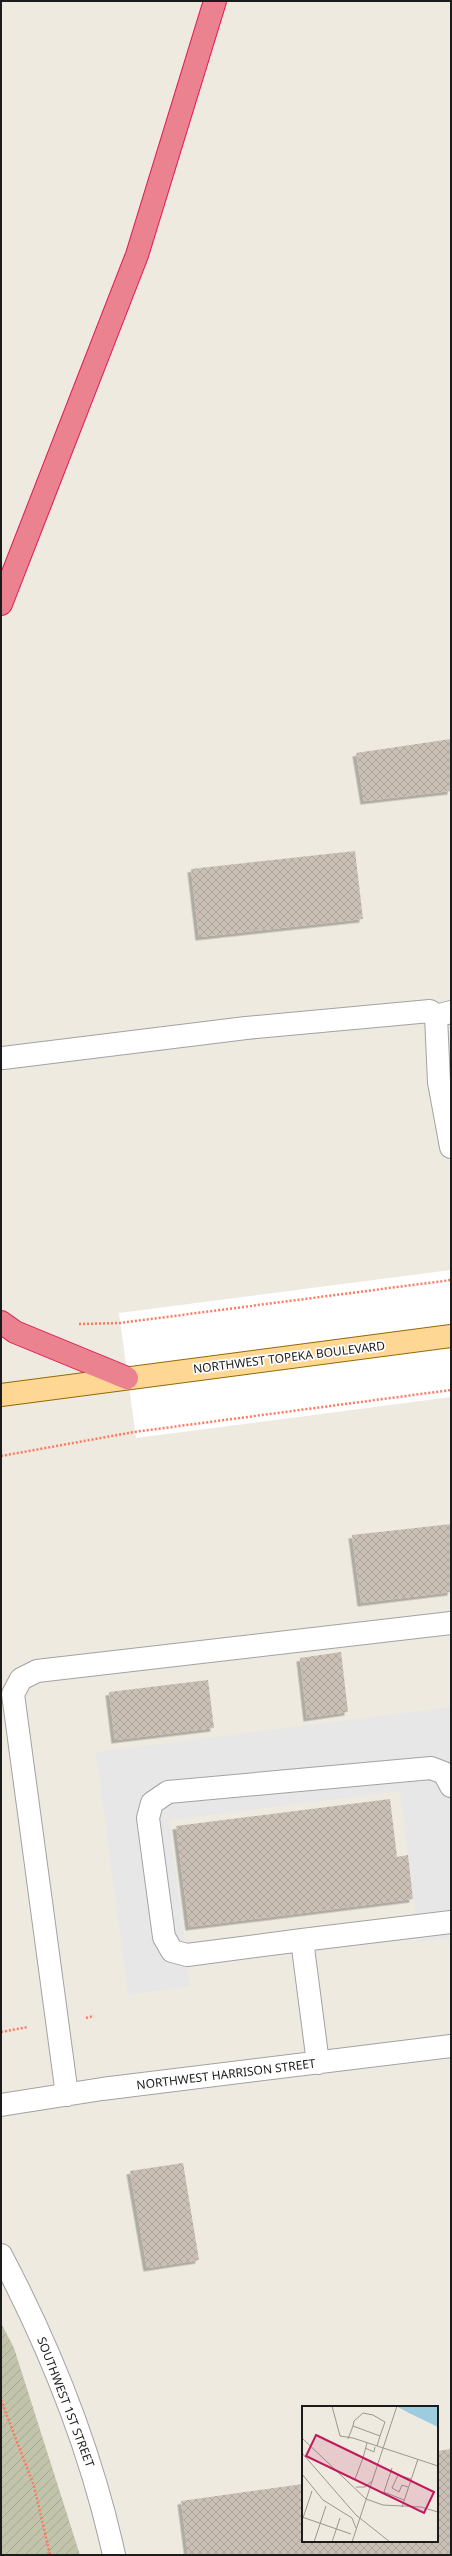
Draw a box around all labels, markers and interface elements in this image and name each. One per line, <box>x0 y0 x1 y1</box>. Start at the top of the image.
street label: NORTHWEST TOPEKA BOULEVARD <box>192 1337 386 1377</box>
street label: NORTHWEST HARRISON STREET <box>136 2055 317 2093</box>
street label: SOUTHWEST 1ST STREET <box>33 2334 99 2470</box>
inset map <box>302 2406 438 2542</box>

